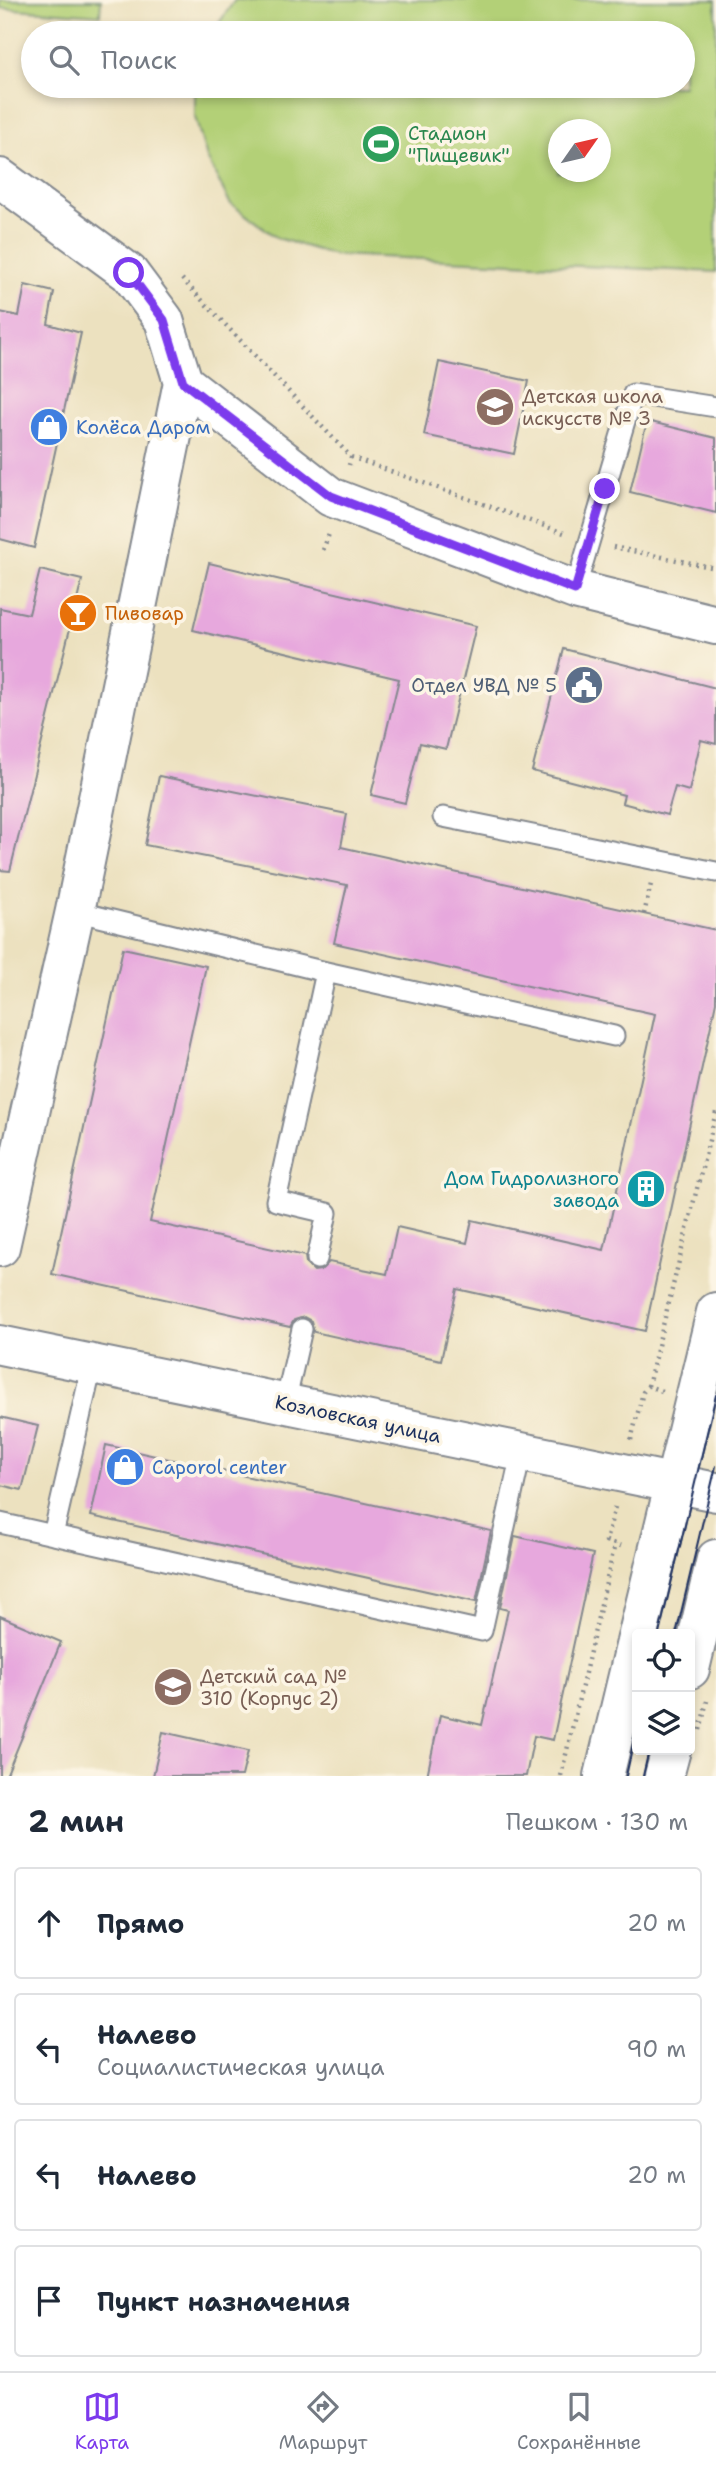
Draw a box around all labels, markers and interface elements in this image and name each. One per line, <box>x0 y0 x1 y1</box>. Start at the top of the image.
search box <box>21 21 695 98</box>
icon: search <box>45 41 83 79</box>
text: Поиск <box>101 42 177 77</box>
north arrow <box>548 119 611 182</box>
place label: Стадион "Пищевик" <box>408 121 510 168</box>
sports icon: Стадион "Пищевик" <box>360 123 402 165</box>
route start <box>113 257 144 288</box>
place label: Детская школа искусств № 3 <box>522 384 663 431</box>
school or university icon: Детская школа искусств № 3 <box>474 386 516 428</box>
shop icon: Колёса Даром <box>28 406 70 448</box>
place label: Колёса Даром <box>76 415 210 440</box>
route end <box>589 473 620 504</box>
bar icon: Пивовар <box>57 592 99 634</box>
place label: Пивовар <box>105 601 184 626</box>
public building icon: Отдел УВД № 5 <box>563 664 605 706</box>
place label: Отдел УВД № 5 <box>411 673 557 698</box>
place label: Дом Гидролизного завода <box>444 1166 619 1213</box>
building icon: Дом Гидролизного завода <box>625 1168 667 1210</box>
street label: Козловская улица <box>273 1389 444 1449</box>
shop icon: Caporol center <box>104 1446 146 1488</box>
place label: Caporol center <box>152 1455 287 1480</box>
map controls <box>632 1629 695 1755</box>
button: locate <box>632 1629 695 1692</box>
place label: Детский сад № 310 (Корпус 2) <box>200 1664 347 1711</box>
school or university icon: Детский сад № 310 (Корпус 2) <box>152 1666 194 1708</box>
button: layers <box>632 1692 695 1755</box>
text: 2 мин <box>28 1801 124 1842</box>
text: Пешком · 130 m <box>506 1807 688 1837</box>
icon: ahead <box>30 1904 68 1942</box>
text: Прямо <box>97 1906 185 1941</box>
text: 20 m <box>627 1908 686 1938</box>
text: Налево <box>97 2017 197 2052</box>
icon: left <box>30 2030 68 2068</box>
text: 90 m <box>626 2034 686 2064</box>
text: Социалистическая улица <box>97 2052 384 2082</box>
icon: left <box>30 2156 68 2194</box>
text: Налево <box>97 2158 197 2193</box>
text: 20 m <box>627 2160 686 2190</box>
icon: arrive <box>30 2282 68 2320</box>
text: Пункт назначения <box>97 2284 350 2319</box>
tab: Карта <box>75 2388 129 2455</box>
tab: Маршрут <box>279 2388 367 2455</box>
tab: Сохранённые <box>517 2388 641 2455</box>

